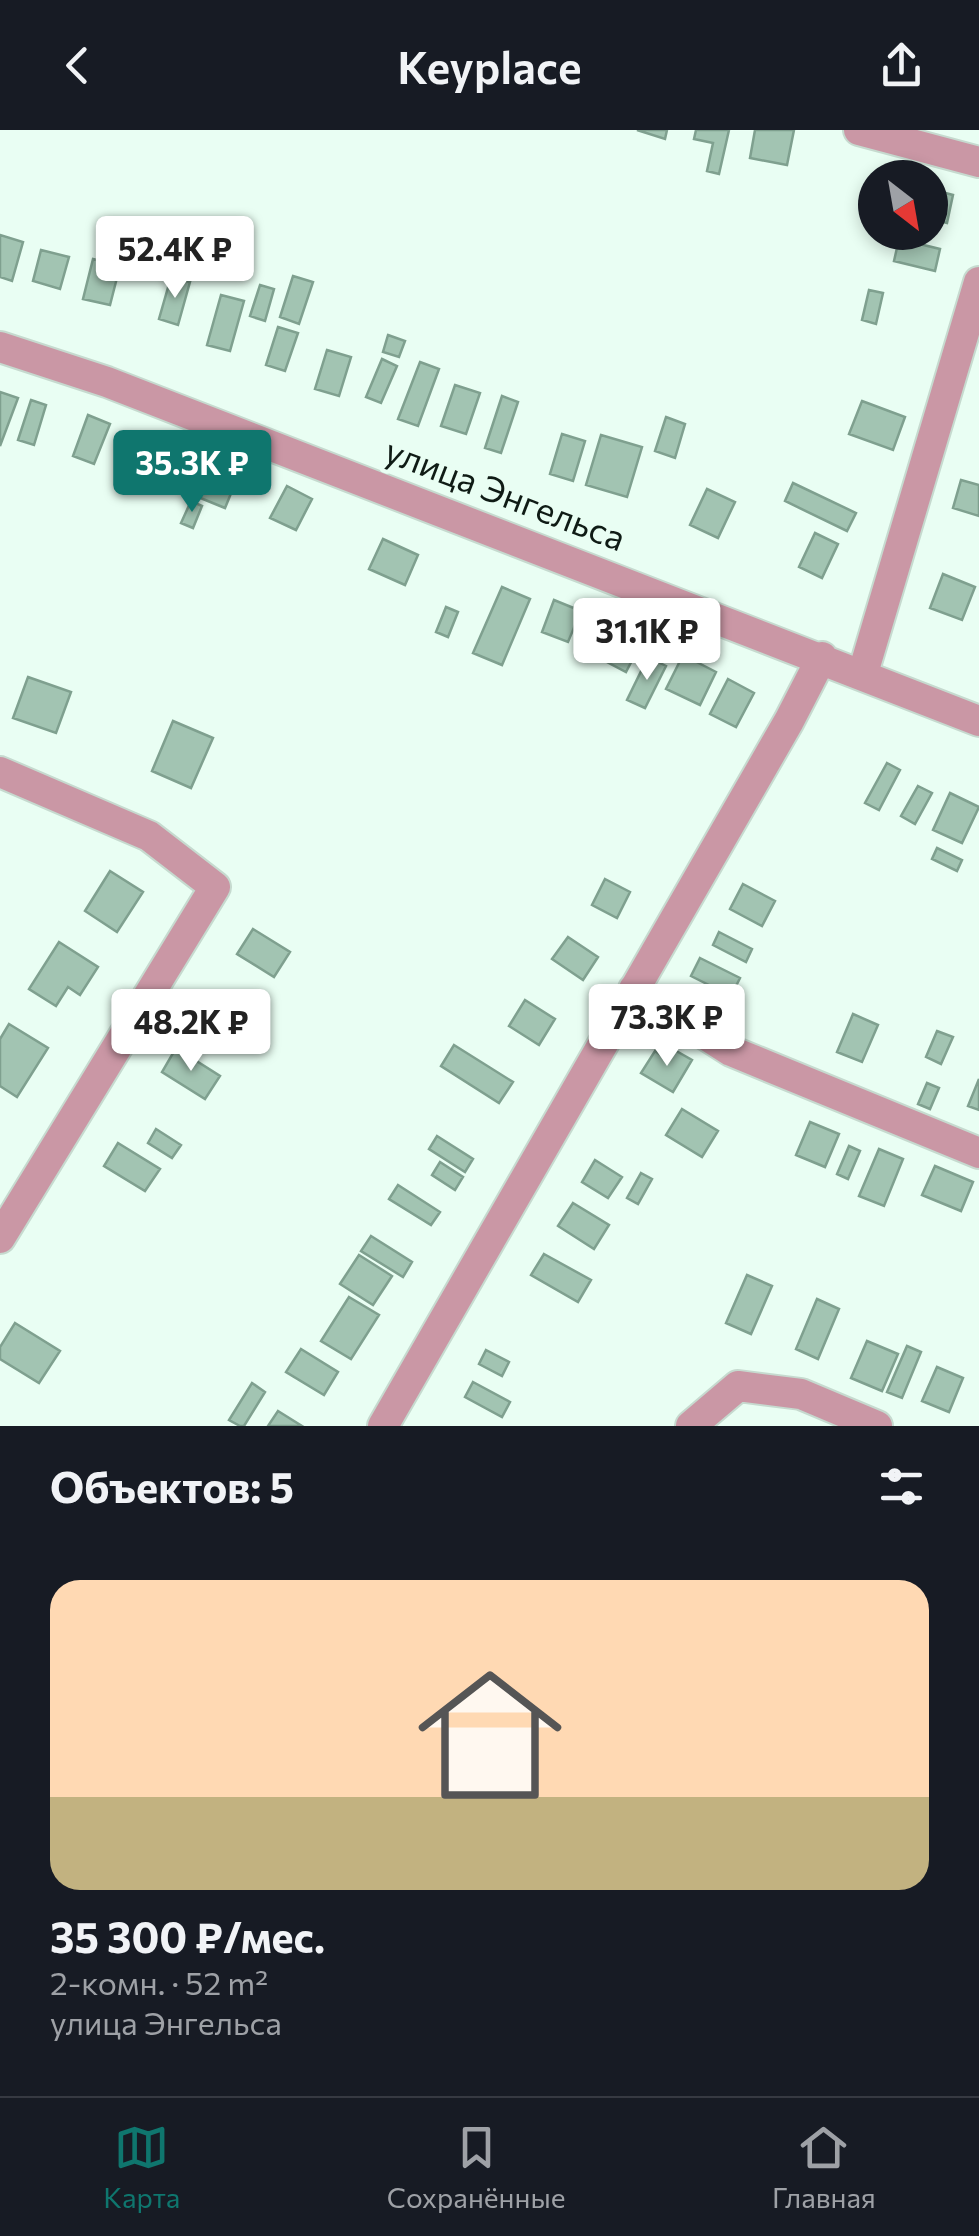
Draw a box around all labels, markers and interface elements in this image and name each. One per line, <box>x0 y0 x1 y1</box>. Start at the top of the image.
icon: back <box>50 38 105 93</box>
text: Keyplace <box>397 38 582 93</box>
icon: share <box>874 38 929 93</box>
north arrow <box>858 160 948 250</box>
map controls <box>858 160 948 250</box>
pin: 52.4K ₽ <box>83 216 267 301</box>
text: 52.4K ₽ <box>118 228 232 268</box>
street label: улица Энгельса <box>380 427 632 558</box>
pin: 35.3K ₽ <box>100 430 284 515</box>
text: 35.3K ₽ <box>135 442 249 482</box>
pin: 31.1K ₽ <box>555 598 739 683</box>
text: 31.1K ₽ <box>595 610 699 650</box>
pin: 73.3K ₽ <box>575 984 759 1069</box>
pin: 48.2K ₽ <box>99 989 283 1074</box>
text: 73.3K ₽ <box>611 996 723 1036</box>
text: 48.2K ₽ <box>133 1001 249 1041</box>
icon: filters <box>874 1459 929 1514</box>
text: Объектов: 5 <box>50 1460 294 1512</box>
icon: home <box>400 1645 580 1825</box>
text: 35 300 ₽/мес. <box>50 1910 325 1962</box>
text: 2-комн. · 52 m² <box>50 1962 268 2002</box>
text: улица Энгельса <box>50 2002 282 2042</box>
tab: Карта <box>103 2120 180 2214</box>
tab: Сохранённые <box>387 2120 566 2214</box>
tab: Главная <box>772 2120 876 2214</box>

